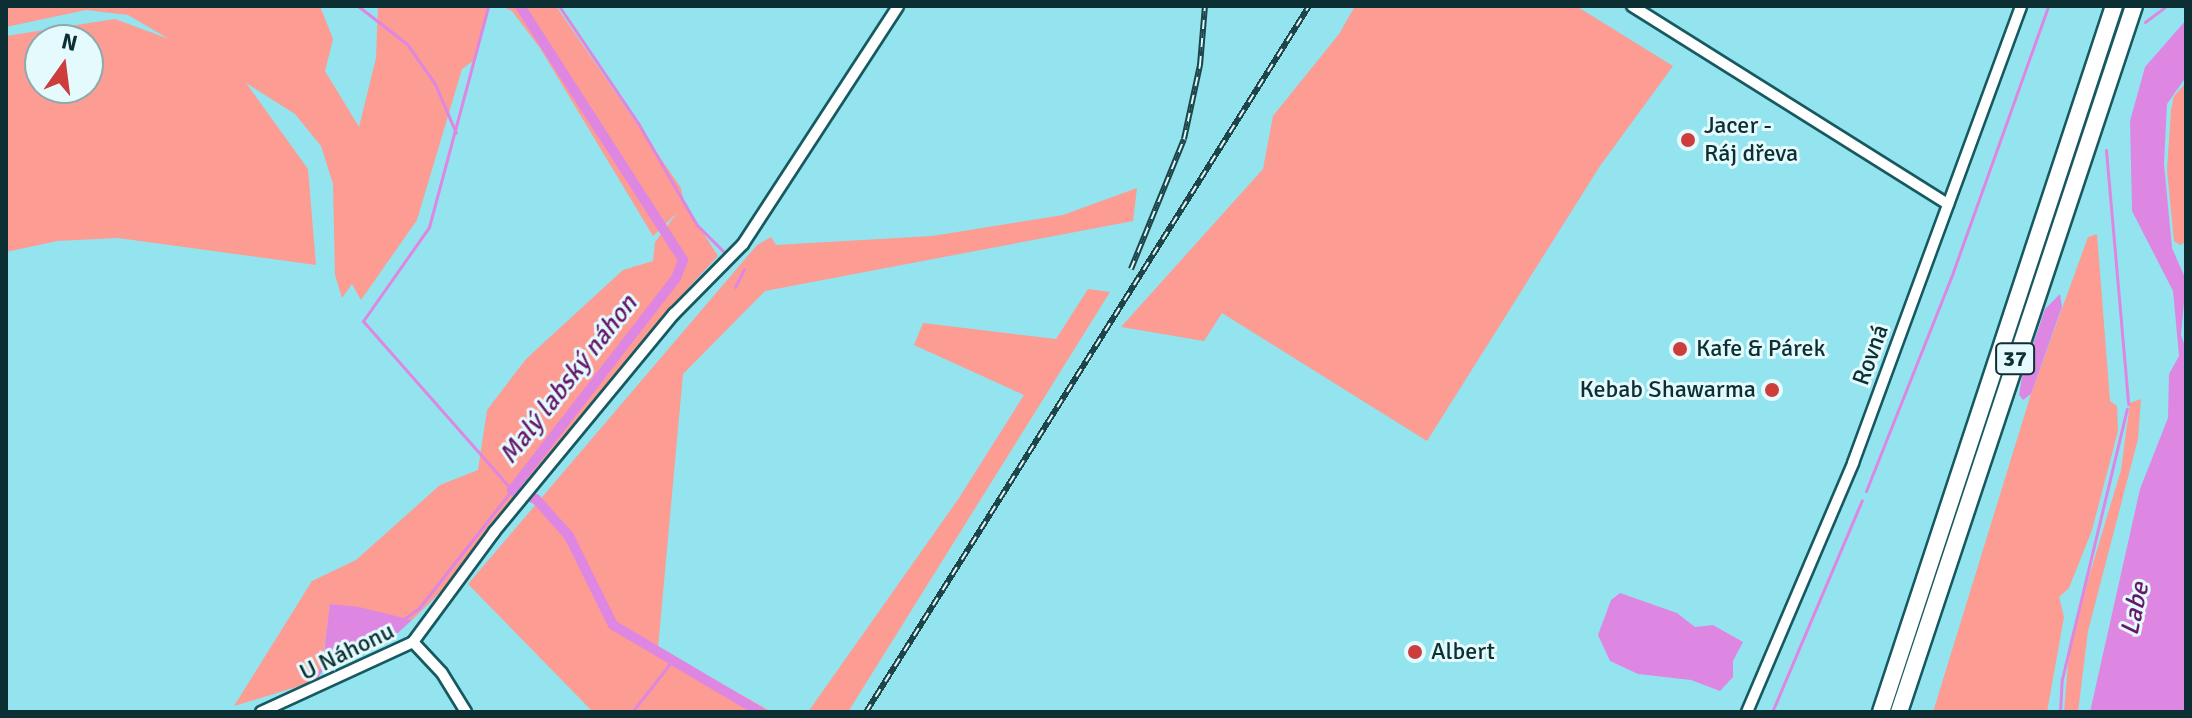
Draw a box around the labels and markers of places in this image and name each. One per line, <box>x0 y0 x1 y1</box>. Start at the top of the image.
place label: Jacer - Ráj dřeva <box>1704 112 1798 168</box>
marker: Jacer - Ráj dřeva <box>1679 131 1697 149</box>
place label: Kafe & Párek <box>1696 335 1825 363</box>
marker: Kafe & Párek <box>1671 340 1689 358</box>
place label: Kebab Shawarma <box>1580 376 1756 404</box>
marker: Kebab Shawarma <box>1763 381 1781 399</box>
place label: Albert <box>1431 638 1495 666</box>
marker: Albert <box>1406 643 1424 661</box>

